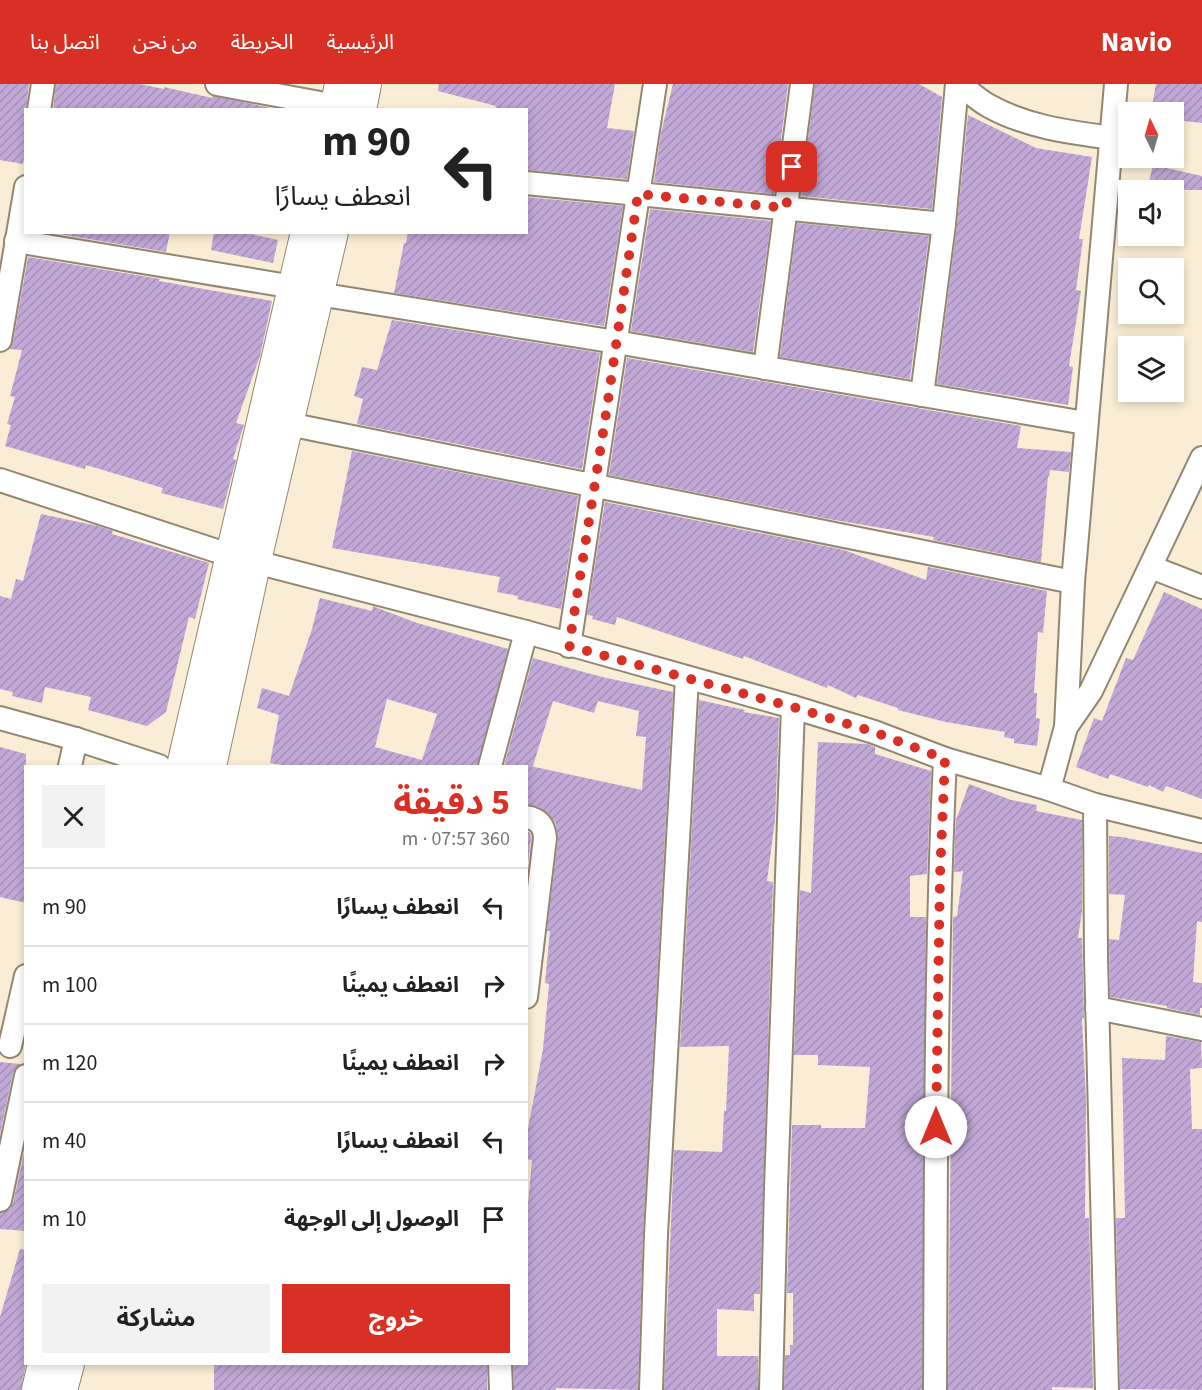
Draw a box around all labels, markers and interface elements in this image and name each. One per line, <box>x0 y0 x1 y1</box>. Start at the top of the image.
text: Navio <box>1101 22 1172 62</box>
text: اتصل بنا <box>30 27 100 57</box>
text: من نحن <box>133 27 198 57</box>
text: الخريطة <box>231 27 294 57</box>
text: الرئيسية <box>327 27 394 57</box>
north arrow <box>1118 102 1184 168</box>
map controls <box>1118 102 1184 402</box>
text: 90 m <box>322 112 411 172</box>
icon: left <box>432 132 510 210</box>
pin <box>766 141 817 192</box>
icon: arrive <box>775 150 808 183</box>
text: انعطف يسارًا <box>274 177 411 216</box>
button: sound <box>1118 180 1184 246</box>
button: search <box>1118 258 1184 324</box>
button: layers <box>1118 336 1184 402</box>
text: 5 دقيقة <box>393 777 510 828</box>
button: close <box>42 785 105 848</box>
text: 360 m · 07:57 <box>402 825 510 853</box>
text: 90 m <box>42 891 87 923</box>
text: انعطف يسارًا <box>336 891 459 923</box>
icon: left <box>477 891 510 924</box>
text: 100 m <box>42 969 97 1001</box>
text: انعطف يمينًا <box>342 969 459 1001</box>
icon: right <box>477 969 510 1002</box>
text: 120 m <box>42 1047 97 1079</box>
text: انعطف يمينًا <box>342 1047 459 1079</box>
icon: right <box>477 1047 510 1080</box>
position arrow <box>904 1095 968 1159</box>
text: 40 m <box>42 1125 87 1157</box>
text: انعطف يسارًا <box>336 1125 459 1157</box>
icon: left <box>477 1125 510 1158</box>
text: 10 m <box>42 1203 87 1235</box>
text: الوصول إلى الوجهة <box>284 1203 459 1235</box>
icon: arrive <box>477 1203 510 1236</box>
button: مشاركة <box>42 1284 270 1353</box>
button: خروج <box>282 1284 510 1353</box>

